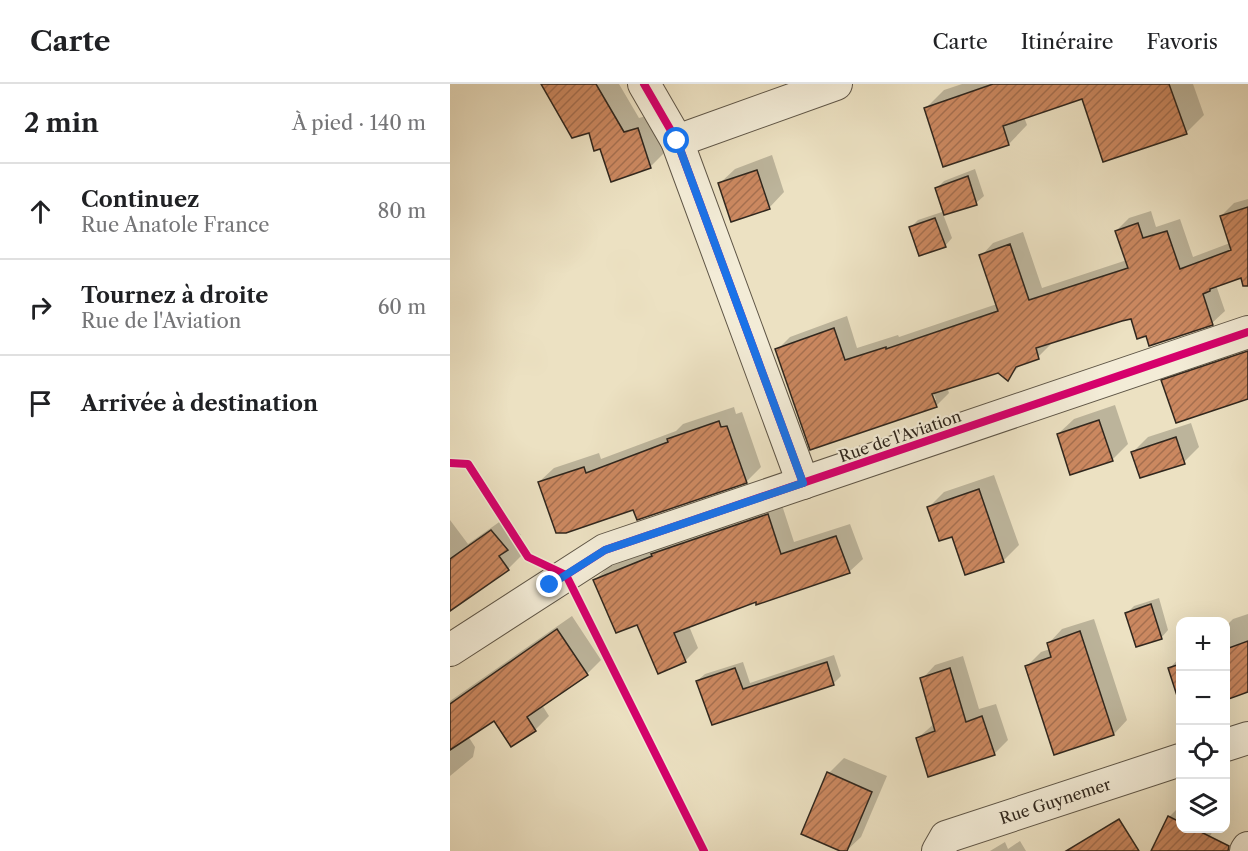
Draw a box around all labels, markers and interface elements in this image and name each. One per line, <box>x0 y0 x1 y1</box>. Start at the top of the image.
text: Carte <box>30 24 110 58</box>
text: Carte <box>932 29 988 54</box>
text: Itinéraire <box>1021 29 1114 54</box>
text: Favoris <box>1147 29 1218 54</box>
text: 2 min <box>24 107 99 139</box>
text: À pied · 140 m <box>292 111 426 135</box>
route start <box>663 127 689 153</box>
text: Continuez <box>81 186 200 213</box>
icon: ahead <box>24 195 57 228</box>
text: 80 m <box>378 199 426 223</box>
text: Rue Anatole France <box>81 213 269 237</box>
text: Tournez à droite <box>81 282 268 309</box>
icon: right <box>24 291 57 324</box>
text: 60 m <box>378 295 426 319</box>
text: Rue de l'Aviation <box>81 309 241 333</box>
icon: arrive <box>24 387 57 420</box>
text: Arrivée à destination <box>81 390 318 417</box>
street label: Rue de l'Aviation <box>836 406 964 466</box>
route end <box>536 571 562 597</box>
map controls <box>1176 617 1230 833</box>
button: + <box>1176 617 1230 671</box>
button: − <box>1176 671 1230 725</box>
button: locate <box>1176 725 1230 779</box>
street label: Rue Guynemer <box>997 774 1113 828</box>
button: layers <box>1176 779 1230 833</box>

